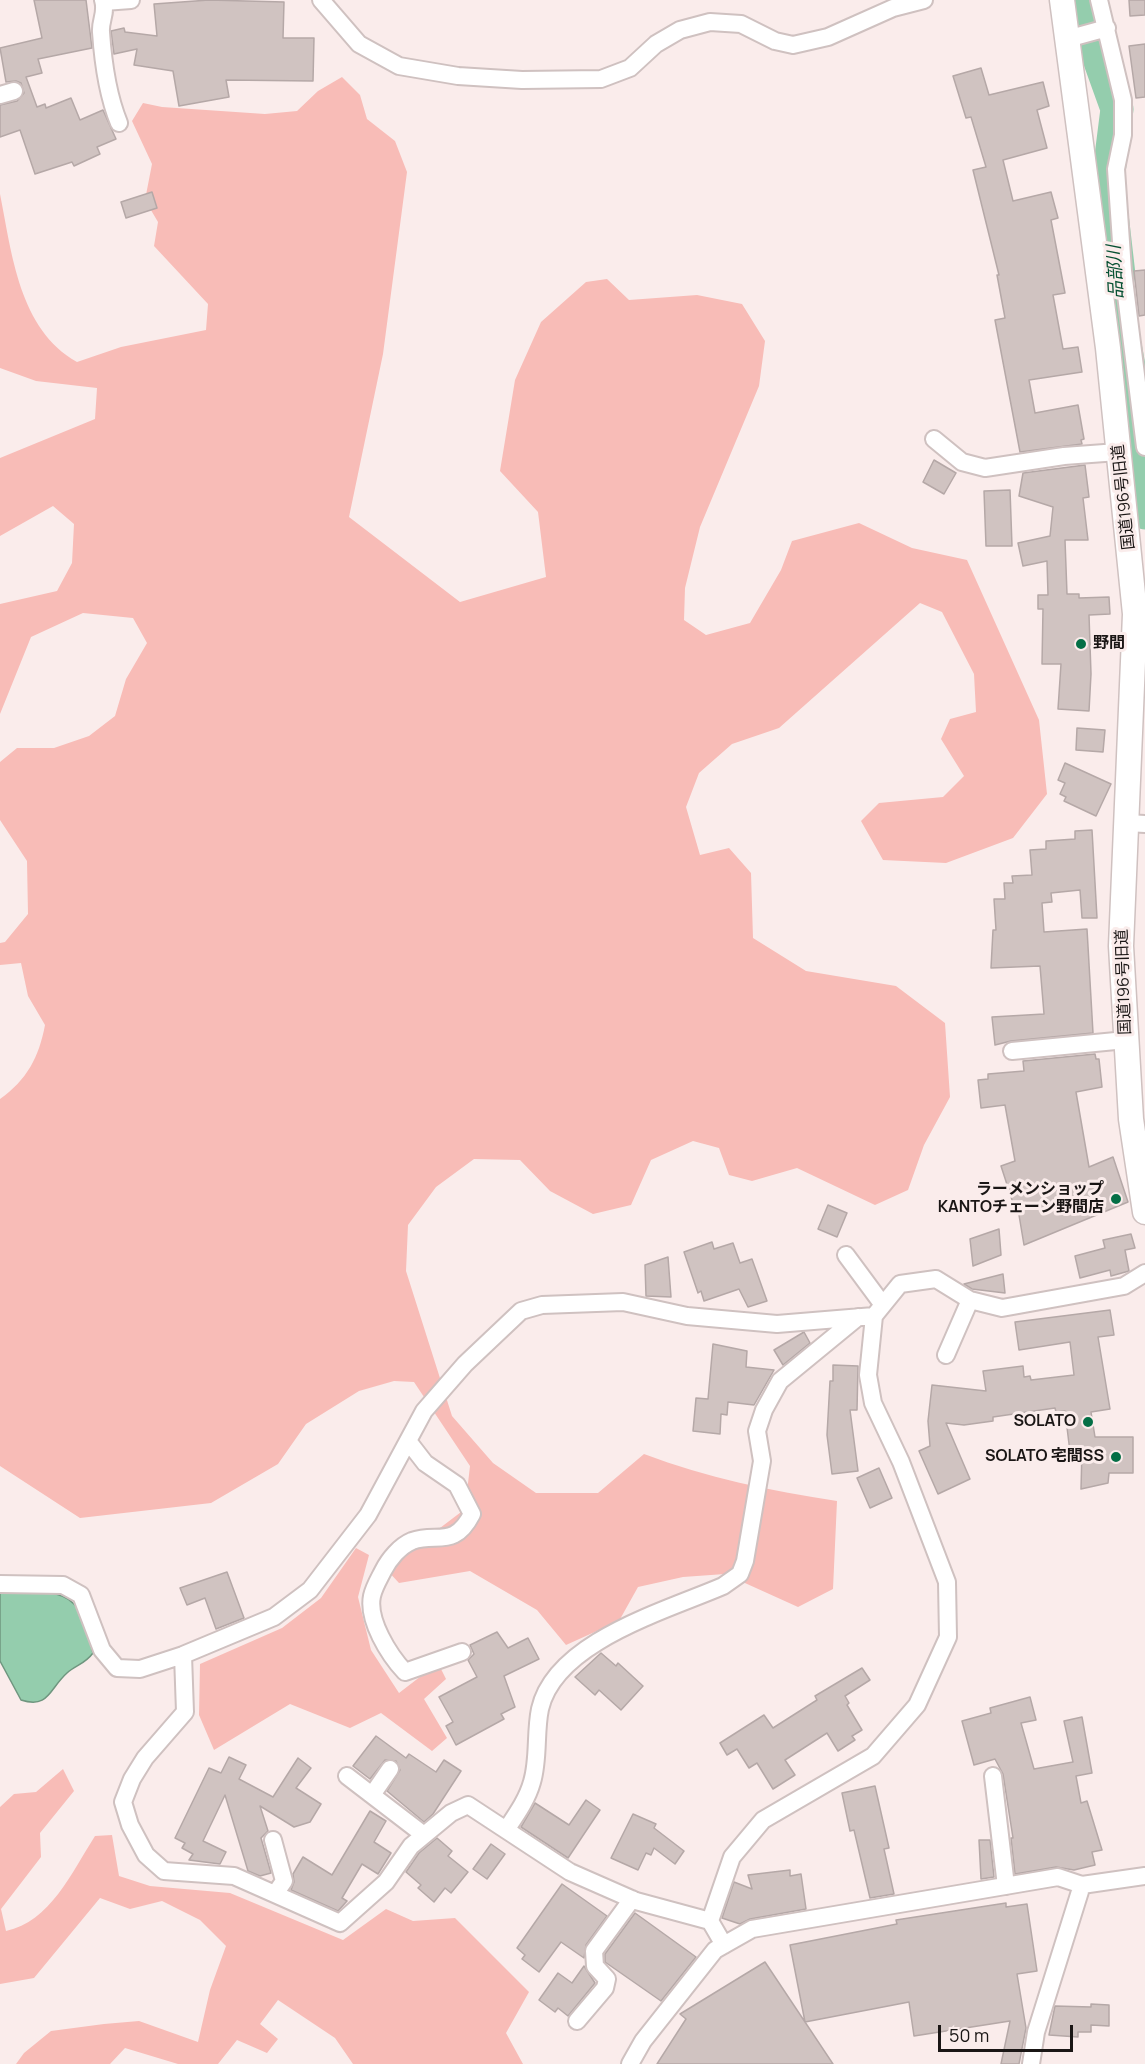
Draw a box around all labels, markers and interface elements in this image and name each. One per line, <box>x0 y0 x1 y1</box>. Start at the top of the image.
water label: 品部川 <box>1104 244 1128 300</box>
street label: 国道196号旧道 <box>1109 443 1139 551</box>
place label: 野間 <box>1093 634 1125 654</box>
marker: 野間 <box>1074 637 1088 651</box>
street label: 国道196号旧道 <box>1113 929 1135 1035</box>
place label: ラーメンショップ KANTOチェーン野間店 <box>938 1180 1104 1218</box>
marker: ラーメンショップ KANTOチェーン野間店 <box>1109 1192 1123 1206</box>
place label: SOLATO <box>1013 1412 1076 1432</box>
marker: SOLATO <box>1081 1415 1095 1429</box>
place label: SOLATO 宅間SS <box>985 1447 1104 1467</box>
marker: SOLATO 宅間SS <box>1109 1450 1123 1464</box>
scale bar <box>941 2013 1076 2051</box>
text: 50 m <box>949 2023 989 2047</box>

